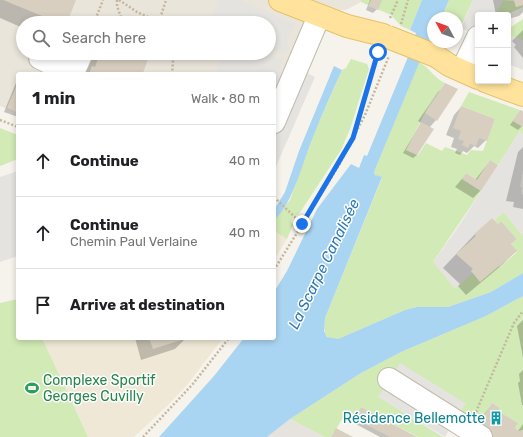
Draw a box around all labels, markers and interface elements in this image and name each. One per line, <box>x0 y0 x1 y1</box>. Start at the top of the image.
north arrow <box>427 12 463 48</box>
map controls <box>475 12 511 84</box>
button: + <box>475 12 511 48</box>
search box <box>16 16 276 60</box>
icon: search <box>30 27 52 49</box>
text: Search here <box>62 29 146 47</box>
route start <box>369 43 387 61</box>
button: − <box>475 48 511 84</box>
text: 1 min <box>32 88 75 108</box>
text: Walk · 80 m <box>191 91 260 106</box>
icon: ahead <box>32 150 54 172</box>
text: Continue <box>70 152 139 170</box>
text: 40 m <box>229 153 260 168</box>
water label: La Scarpe Canalisée <box>285 196 364 332</box>
route end <box>293 215 311 233</box>
text: Continue <box>70 216 139 234</box>
icon: ahead <box>32 222 54 244</box>
text: 40 m <box>229 225 260 240</box>
text: Chemin Paul Verlaine <box>70 234 198 249</box>
icon: arrive <box>32 294 54 316</box>
text: Arrive at destination <box>70 296 225 314</box>
place label: Complexe Sportif Georges Cuvilly <box>43 372 156 405</box>
sports icon: Complexe Sportif Georges Cuvilly <box>24 380 40 396</box>
place label: Résidence Bellemotte <box>343 410 485 427</box>
building icon: Résidence Bellemotte <box>488 410 504 426</box>

